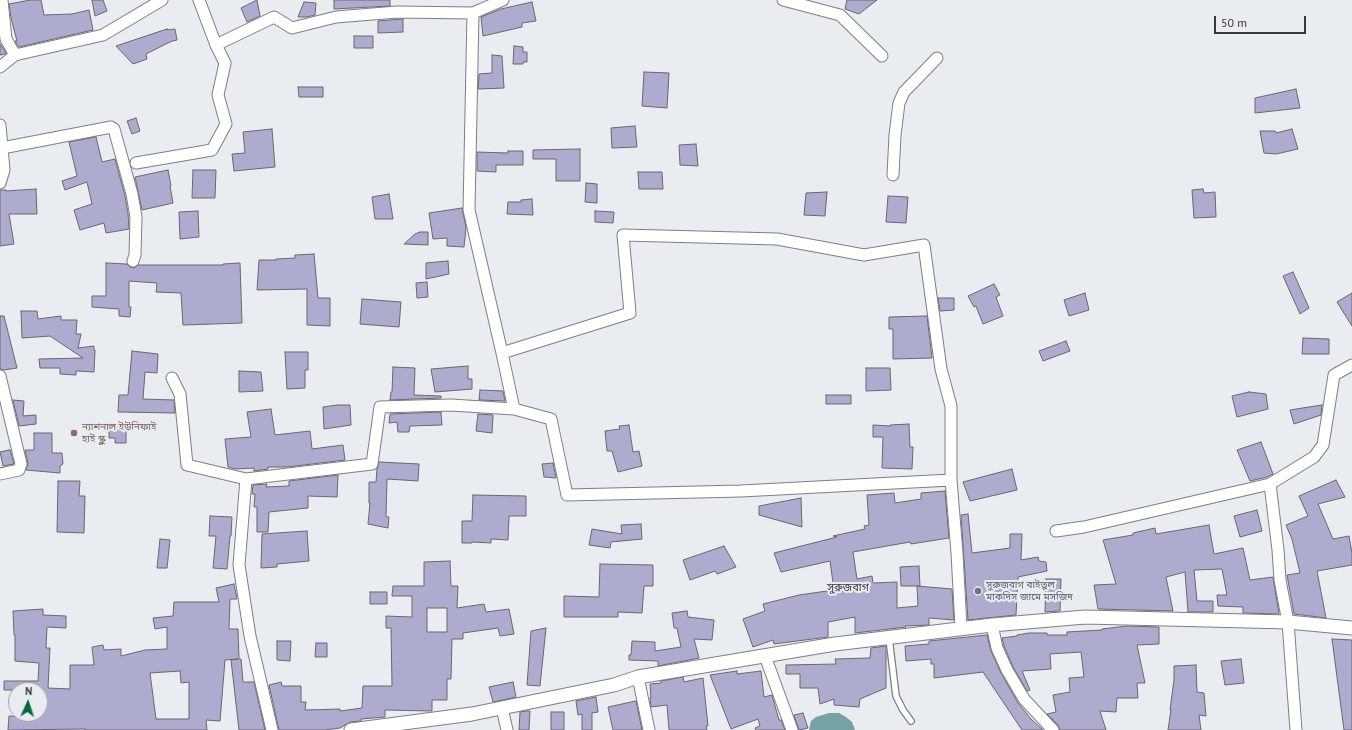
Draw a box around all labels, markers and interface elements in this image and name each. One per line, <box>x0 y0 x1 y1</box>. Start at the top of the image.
scale bar <box>1216 8 1308 34</box>
text: 50 m <box>1221 15 1247 30</box>
place label: ন্যাশনাল ইউনিফাই হাই স্কুল <box>82 421 156 444</box>
marker: ন্যাশনাল ইউনিফাই হাই স্কুল <box>69 428 79 438</box>
place label: সুরুজবাগ বাইতুল মাকদিস জামে মসজিদ <box>986 579 1073 602</box>
district label: সুরুজবাগ <box>827 581 869 595</box>
marker: সুরুজবাগ বাইতুল মাকদিস জামে মসজিদ <box>973 586 983 596</box>
north arrow <box>8 682 48 722</box>
text: N <box>25 684 33 698</box>

